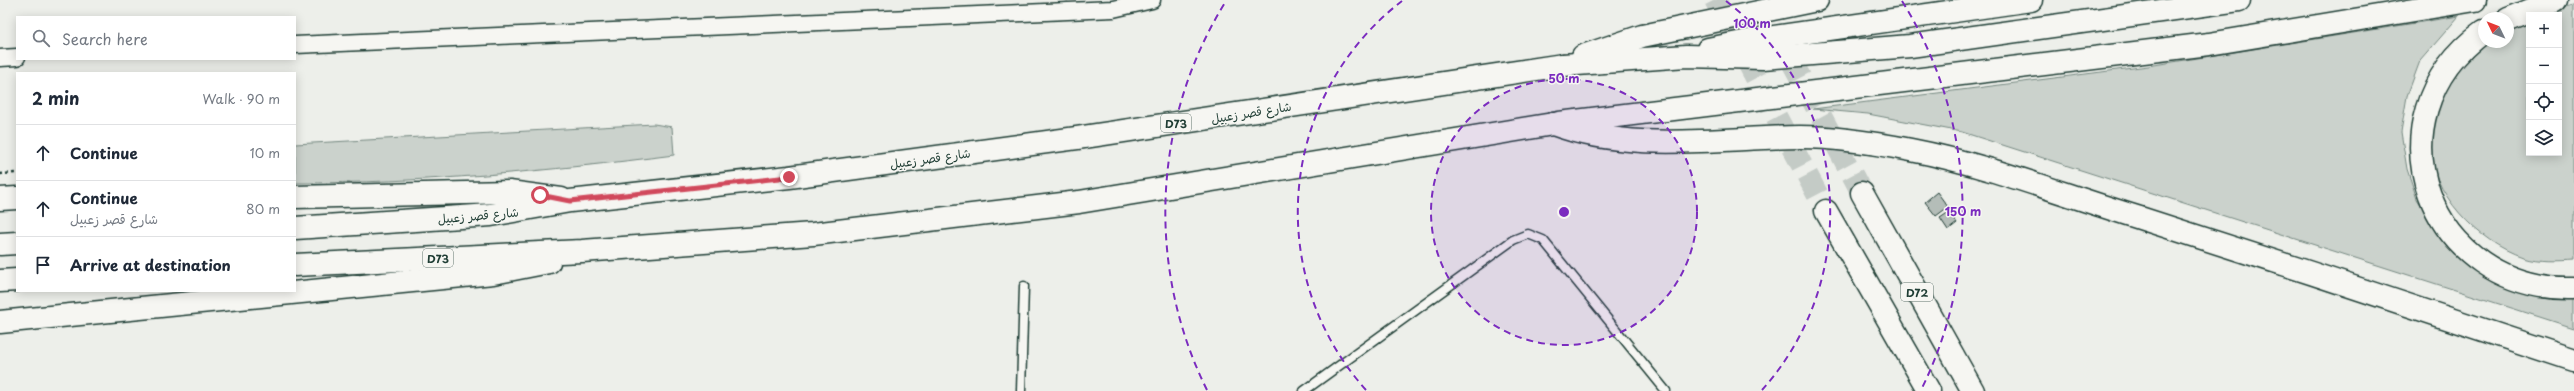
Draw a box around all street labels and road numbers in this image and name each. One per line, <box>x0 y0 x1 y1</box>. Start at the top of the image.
street label: شارع قصر زعبيل <box>1209 97 1293 128</box>
road number: D73 <box>1161 114 1191 132</box>
street label: شارع قصر زعبيل <box>889 143 972 174</box>
street label: شارع قصر زعبيل <box>437 202 519 229</box>
road number: D73 <box>423 249 453 267</box>
road number: D72 <box>1901 283 1933 301</box>

